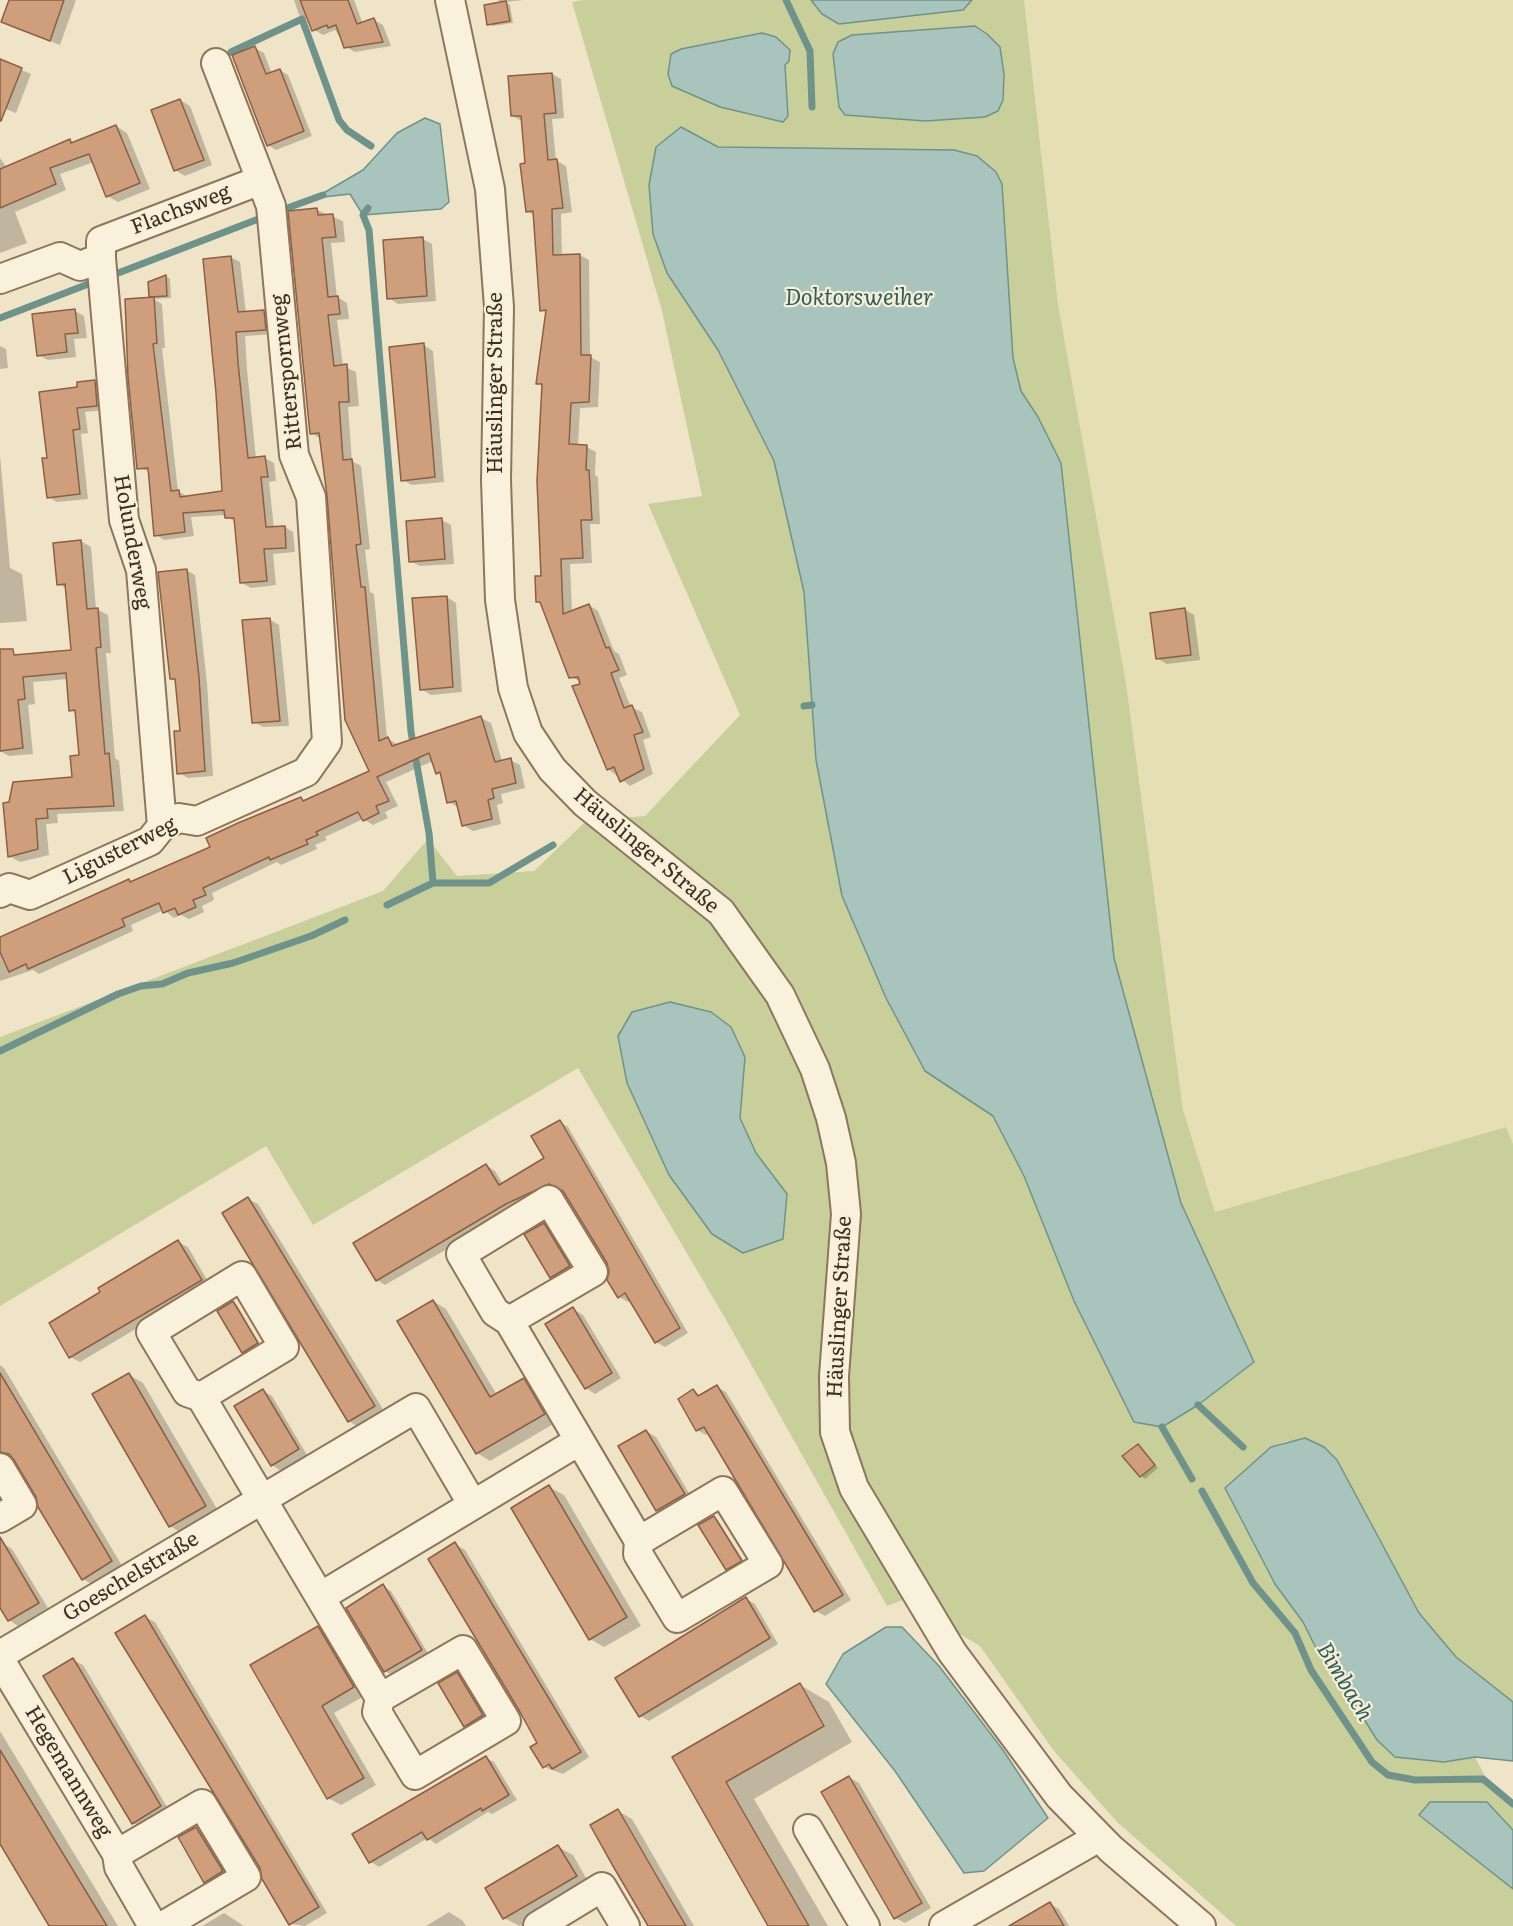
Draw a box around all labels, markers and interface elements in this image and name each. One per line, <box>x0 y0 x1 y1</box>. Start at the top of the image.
street label: Flachsweg <box>128 179 234 241</box>
water label: Doktorsweiher <box>785 286 933 312</box>
street label: Häuslinger Straße <box>483 292 509 474</box>
street label: Ritterspornweg <box>266 293 308 451</box>
street label: Holunderweg <box>108 472 156 612</box>
street label: Häuslinger Straße <box>568 783 724 919</box>
street label: Ligusterweg <box>59 812 181 890</box>
street label: Häuslinger Straße <box>823 1215 857 1399</box>
street label: Goeschelstraße <box>59 1527 203 1627</box>
water label: Bimbach <box>1310 1638 1378 1726</box>
street label: Hegemannweg <box>19 1702 117 1842</box>

